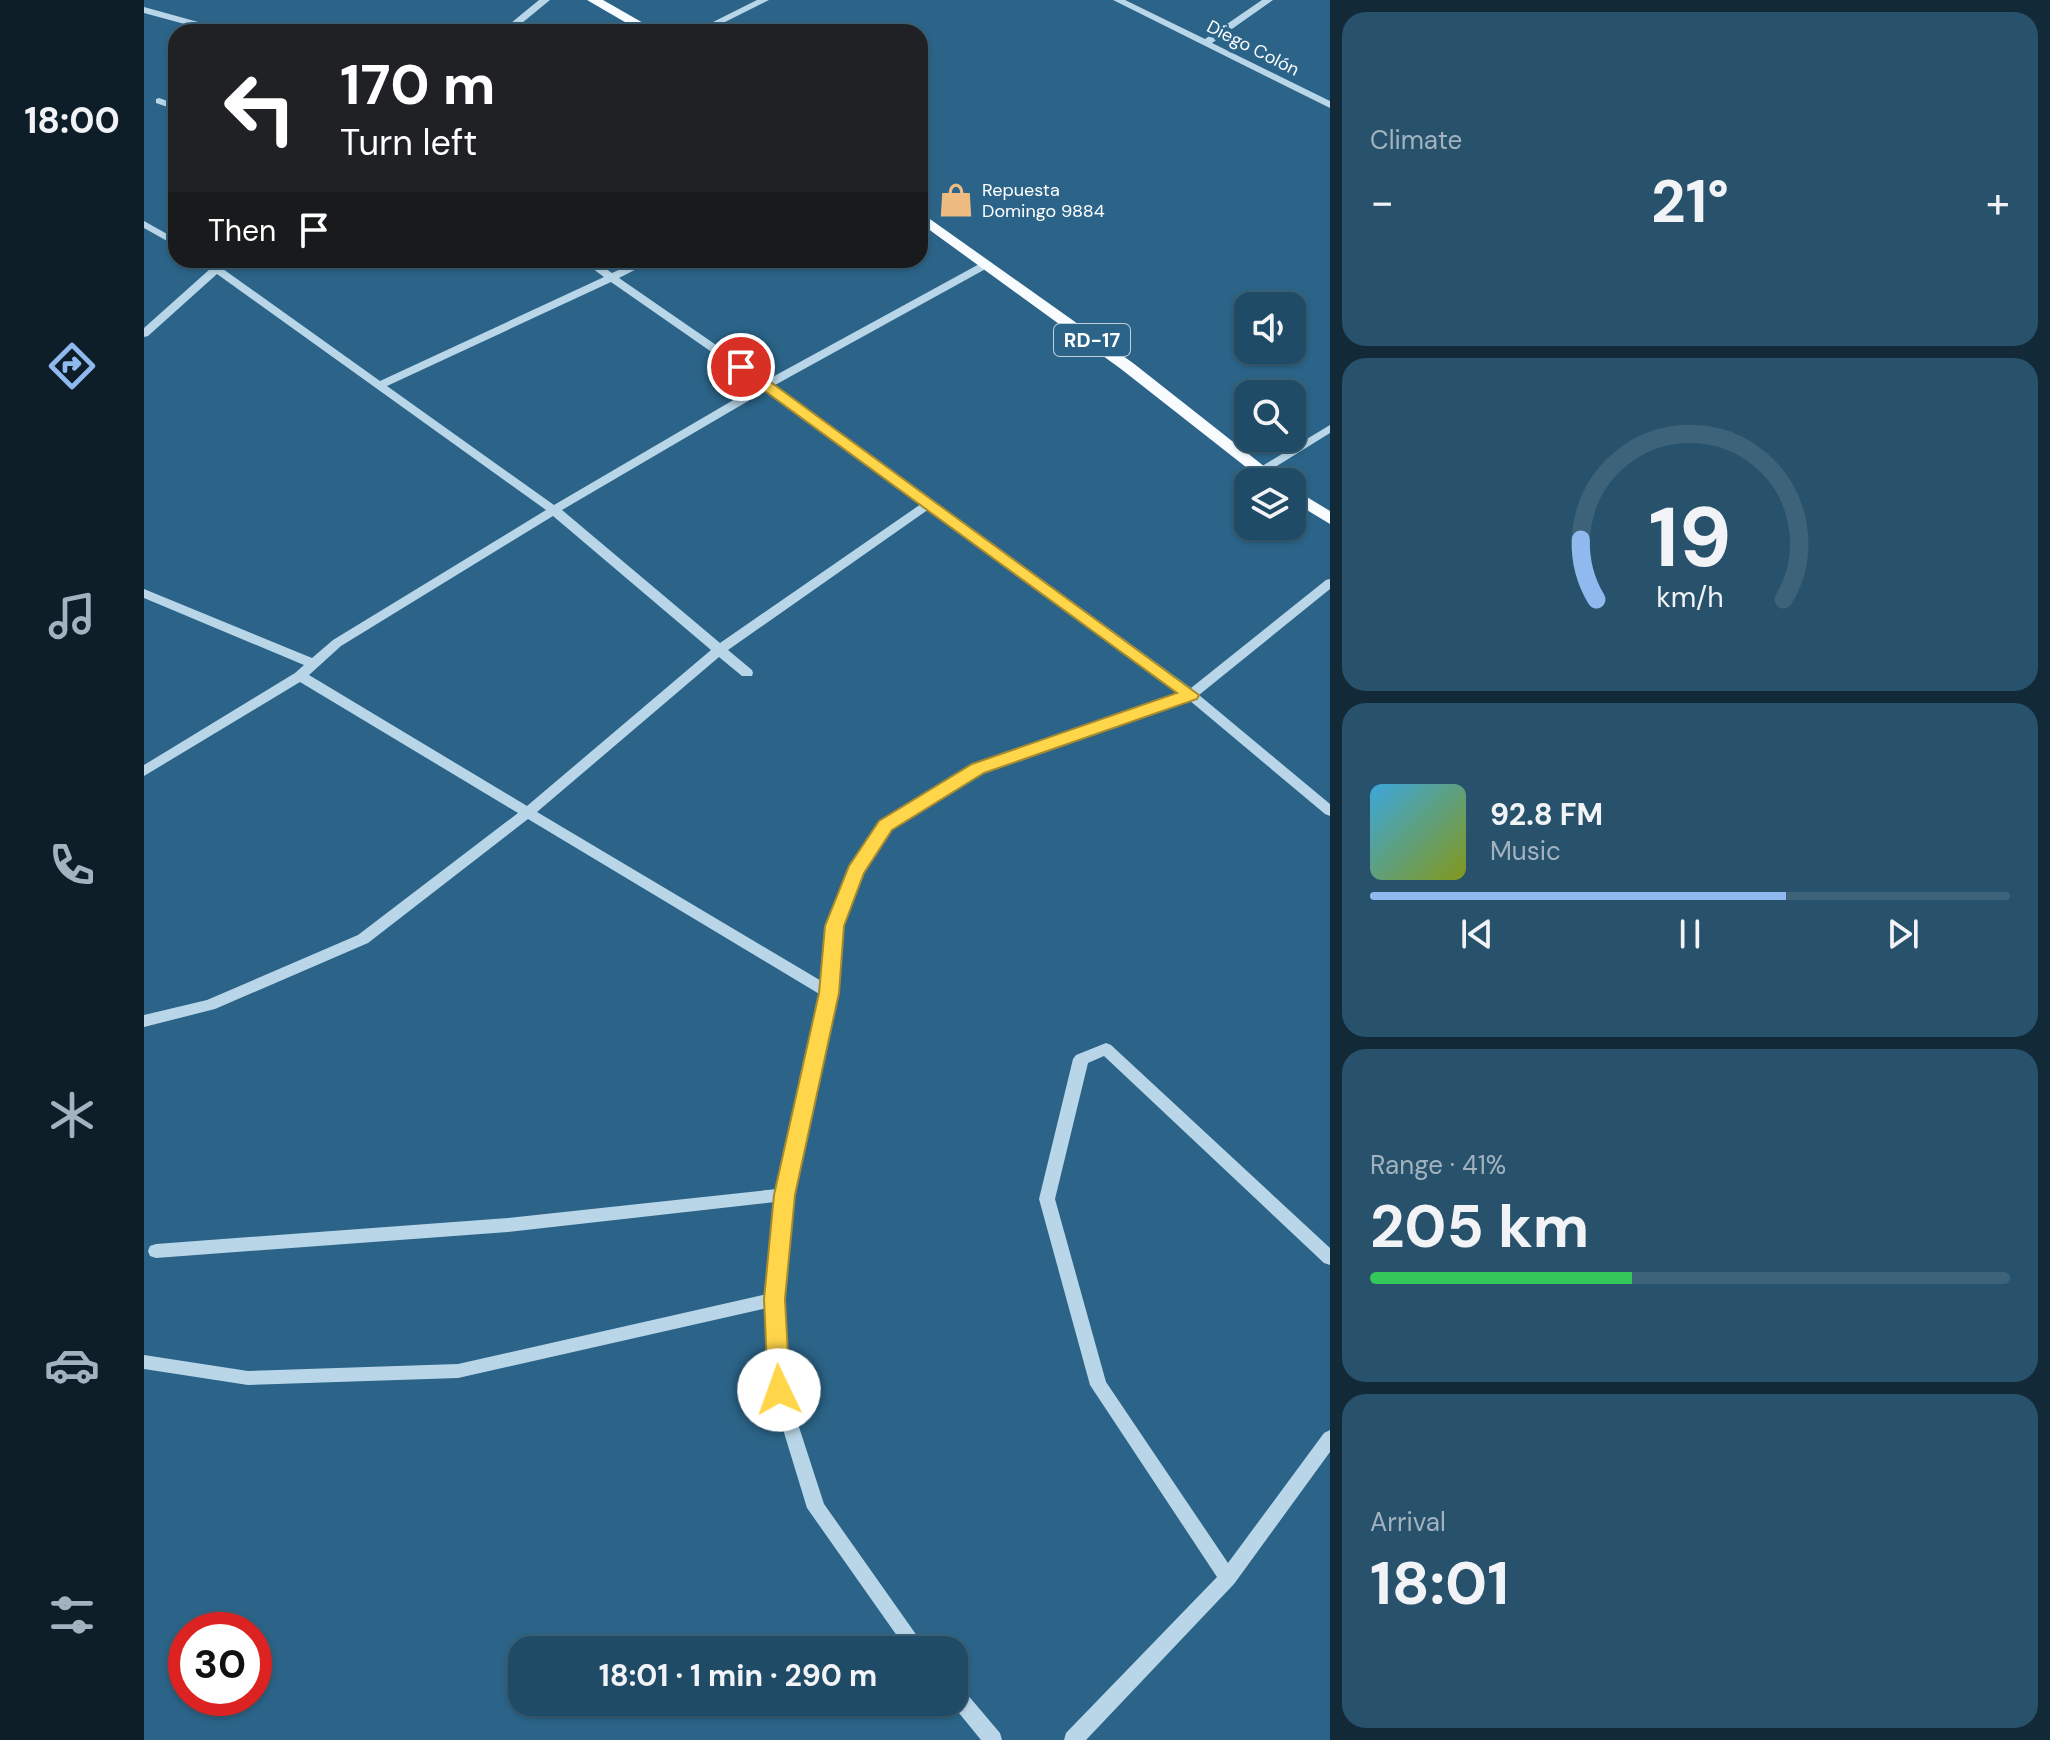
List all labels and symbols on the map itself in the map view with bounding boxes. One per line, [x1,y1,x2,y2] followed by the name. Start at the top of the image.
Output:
[1203,14,1303,82] street label: Diego Colón
[982,178,1105,223] place label: Repuesta Domingo 9884
[937,181,975,219] shop icon: Repuesta Domingo 9884
[1054,324,1130,356] road number: RD-17
[707,333,775,401] pin
[737,1348,821,1432] position arrow
[168,1612,272,1716] speed limit sign: 30

